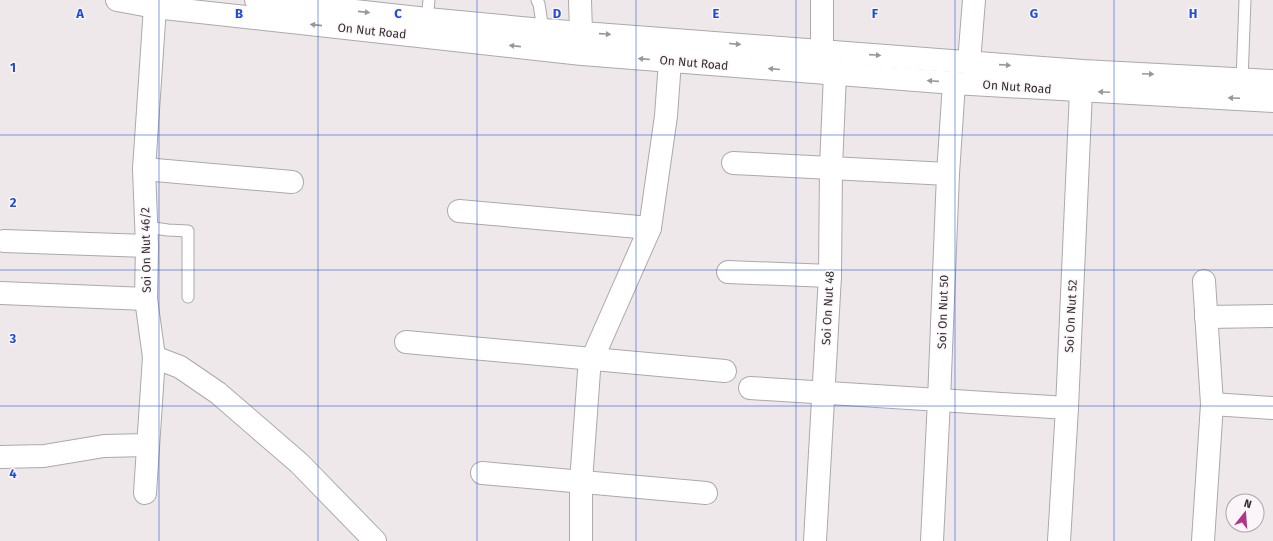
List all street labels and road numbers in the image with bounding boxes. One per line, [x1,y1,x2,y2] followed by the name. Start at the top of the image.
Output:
[337,20,407,42] street label: On Nut Road
[659,53,729,73] street label: On Nut Road
[982,78,1052,96] street label: On Nut Road
[138,207,154,293] street label: Soi On Nut 46/2
[819,270,837,345] street label: Soi On Nut 48
[935,274,951,349] street label: Soi On Nut 50
[1062,279,1080,353] street label: Soi On Nut 52

